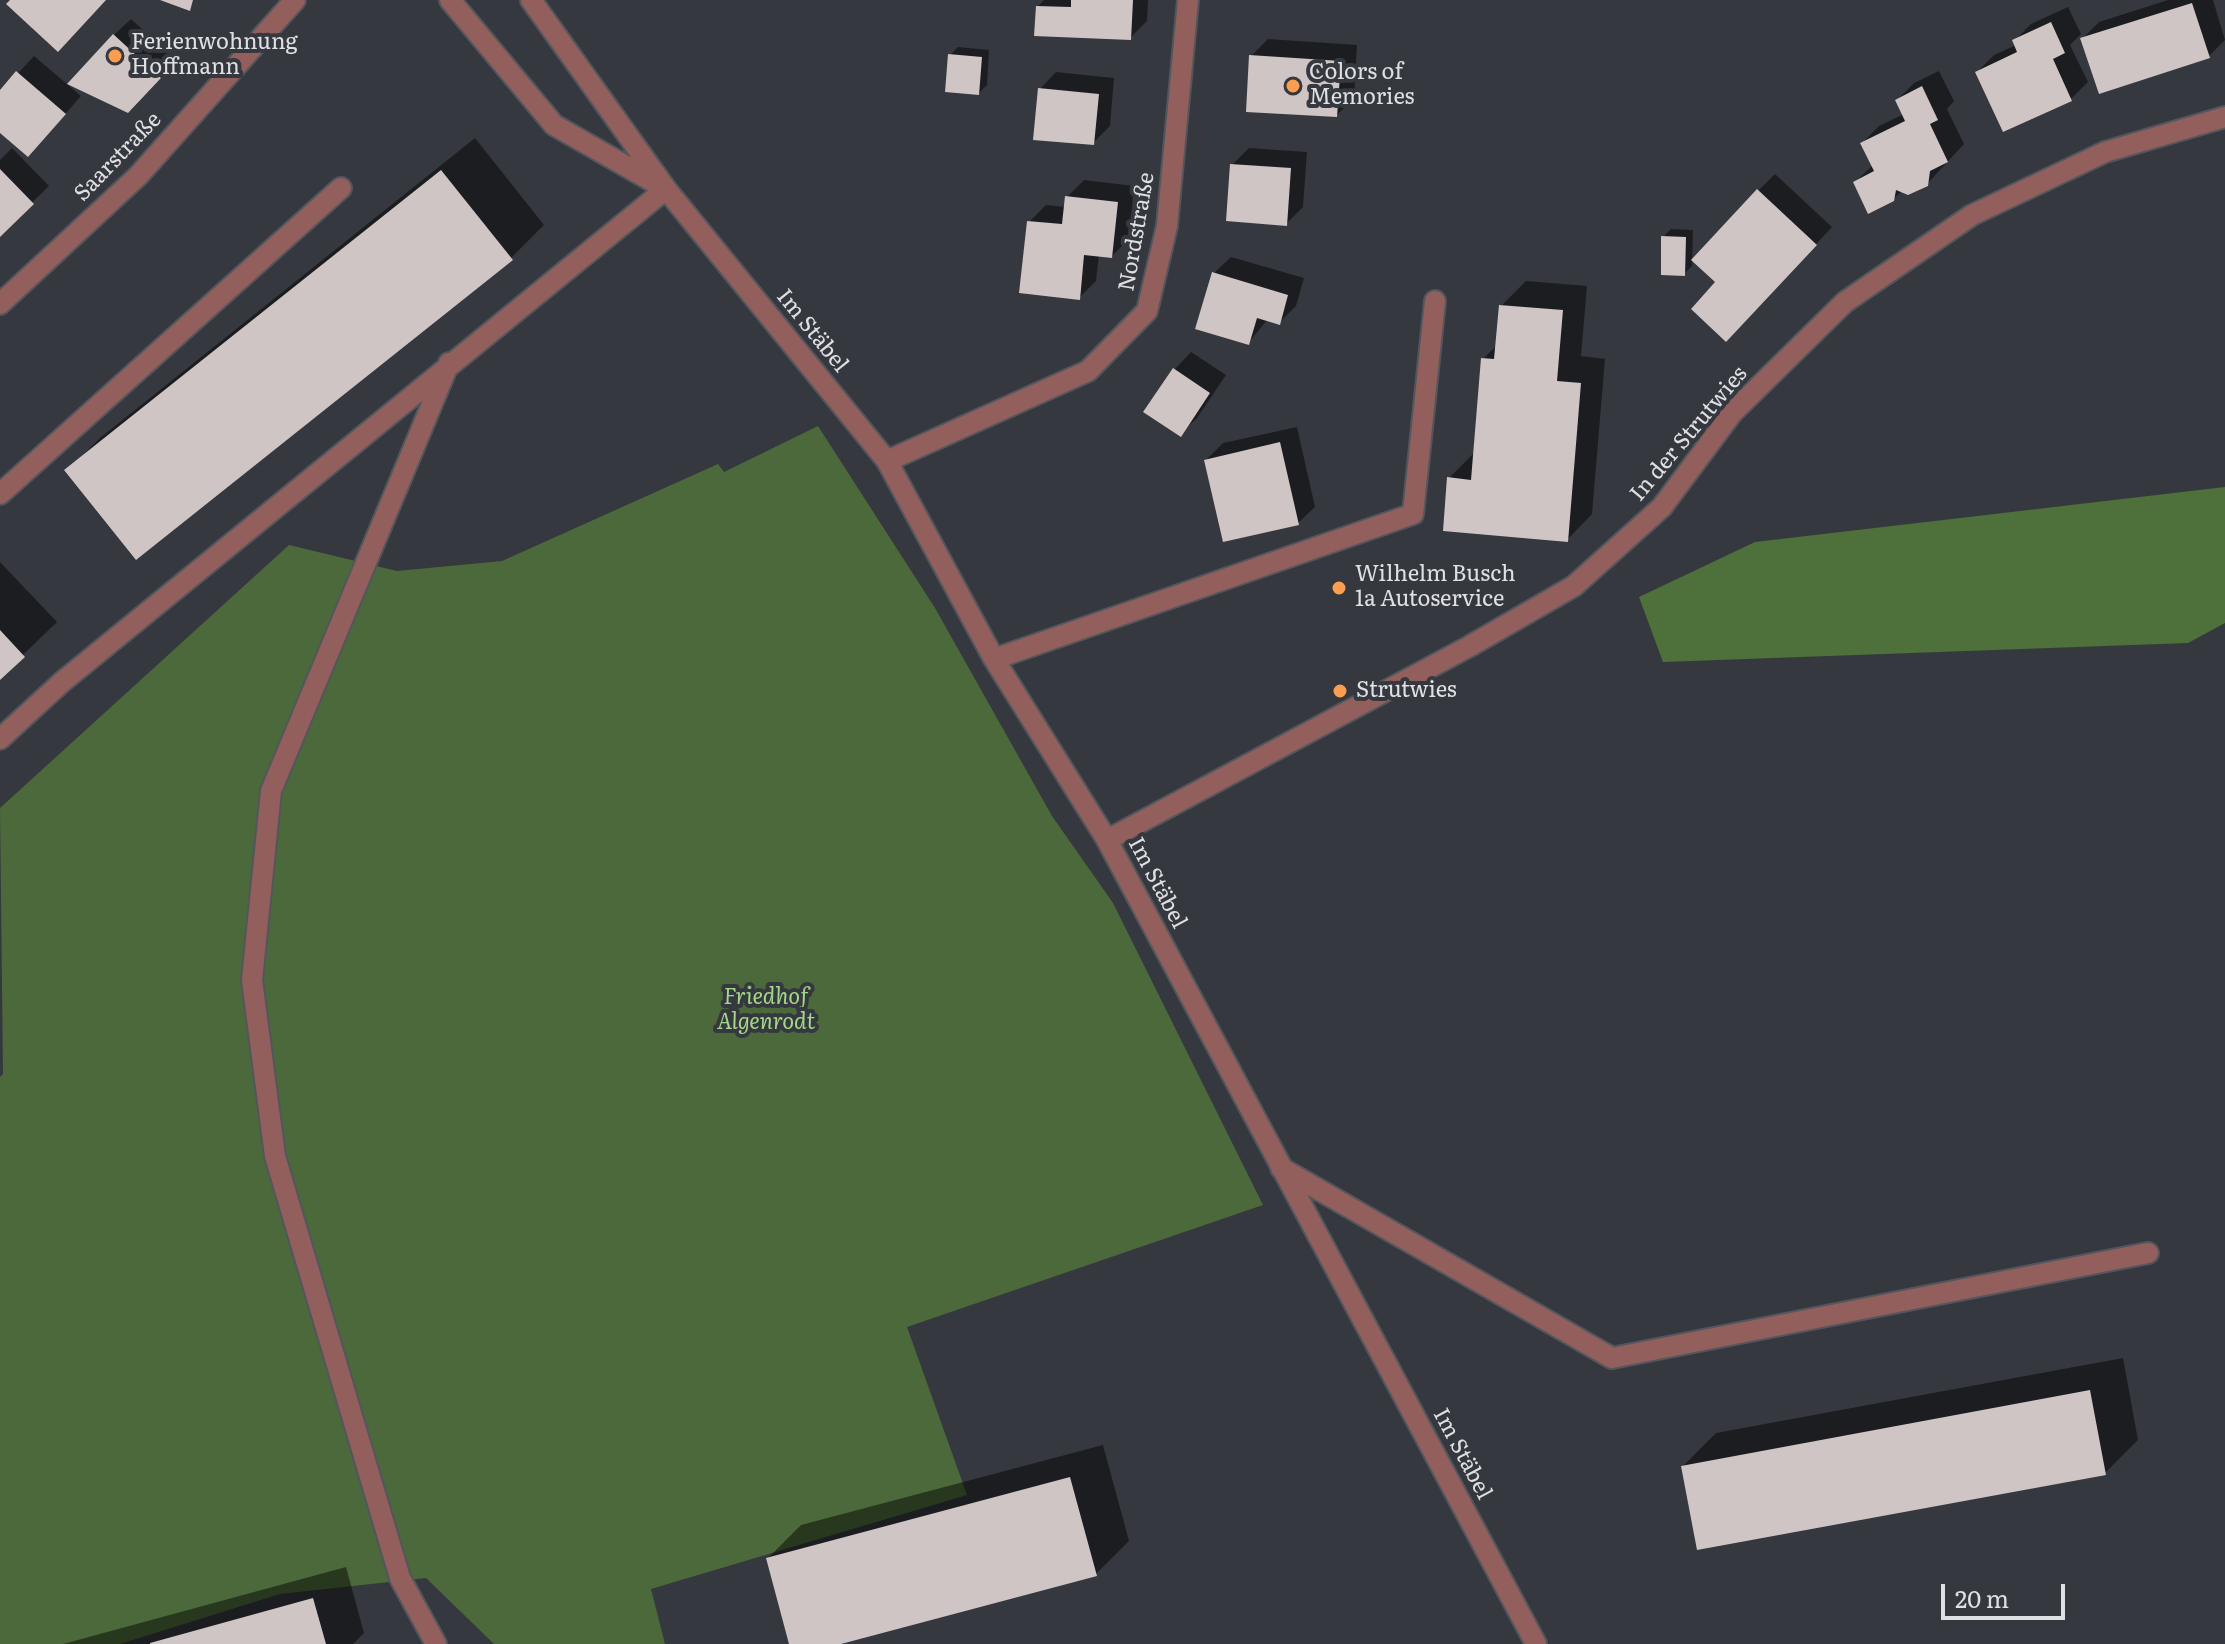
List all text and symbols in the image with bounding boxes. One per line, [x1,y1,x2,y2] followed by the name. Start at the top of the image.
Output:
[131,30,298,82] place label: Ferienwohnung Hoffmann
[106,47,124,65] marker: Ferienwohnung Hoffmann
[1309,60,1414,112] place label: Colors of Memories
[1284,77,1302,95] marker: Colors of Memories
[69,107,167,207] street label: Saarstraße
[1114,170,1160,294] street label: Nordstraße
[770,284,854,378] street label: Im Stäbel
[1625,361,1753,507] street label: In der Strutwies
[1355,562,1516,614] place label: Wilhelm Busch 1a Autoservice
[1330,579,1348,597] marker: Wilhelm Busch 1a Autoservice
[1356,678,1457,704] place label: Strutwies
[1331,682,1349,700] marker: Strutwies
[1122,833,1192,933] street label: Im Stäbel
[717,985,815,1036] park label: Friedhof Algenrodt
[1427,1404,1497,1504] street label: Im Stäbel
[1945,1568,2069,1618] scale bar
[1955,1580,2009,1615] text: 20 m

